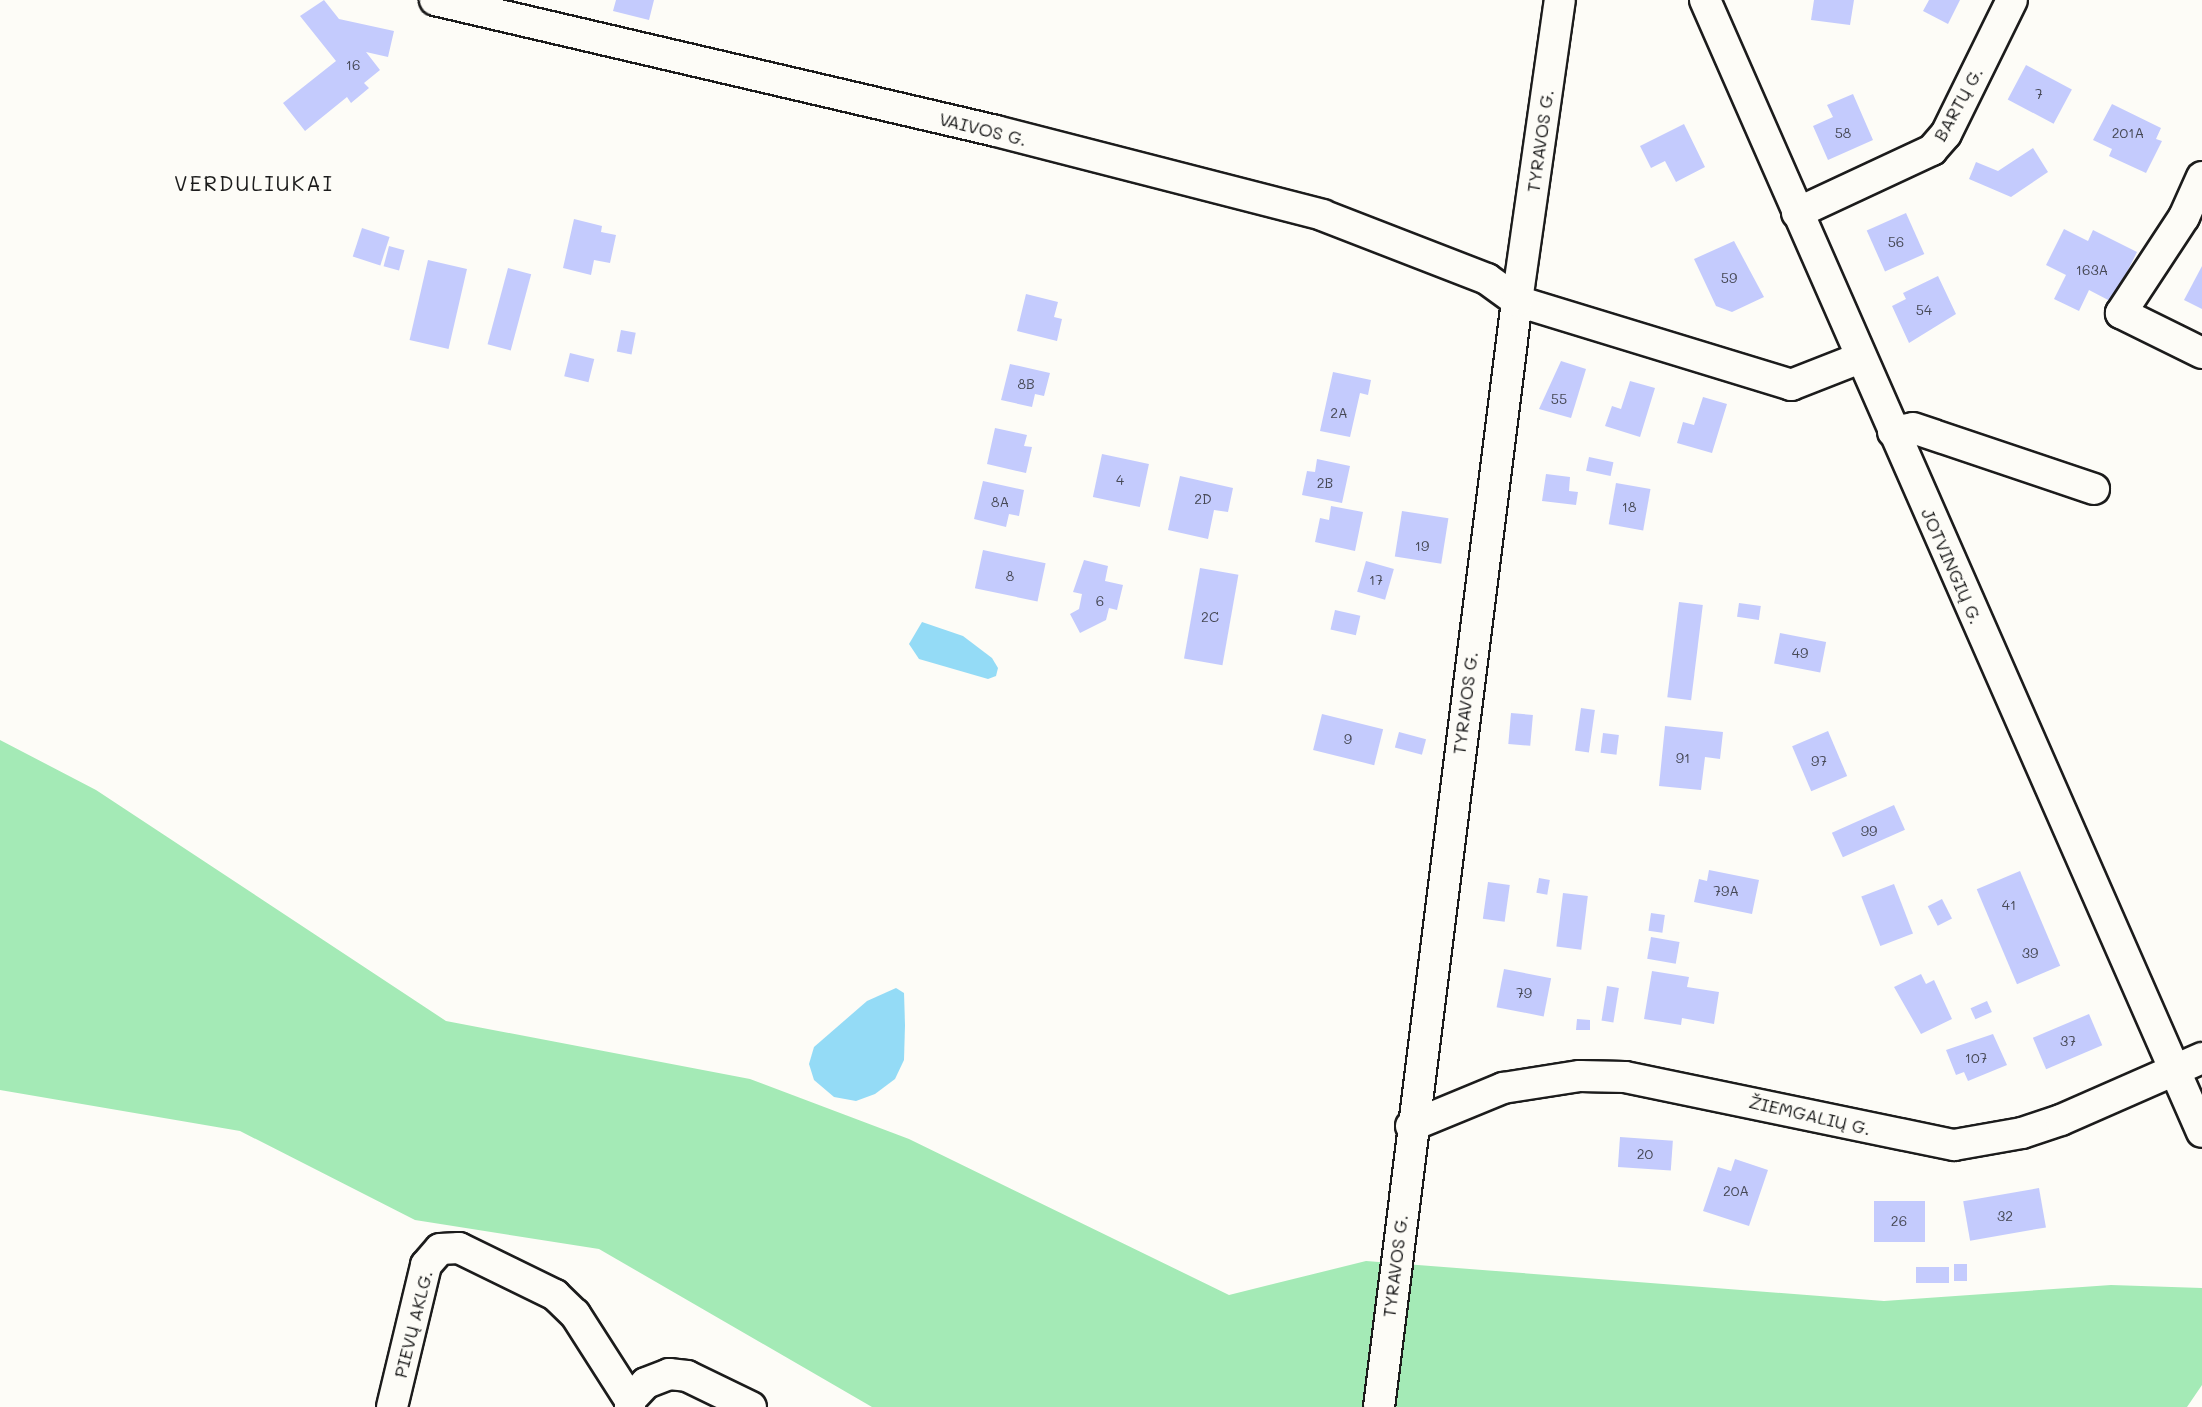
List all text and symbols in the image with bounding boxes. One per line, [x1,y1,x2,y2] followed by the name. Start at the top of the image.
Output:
[346,57,360,73] house number: 16
[1929,63,1987,145] street label: BARTŲ G.
[2035,86,2043,102] house number: 7
[1522,88,1558,194] street label: TYRAVOS G.
[937,108,1029,150] street label: VAIVOS G.
[1835,125,1851,141] house number: 58
[2112,125,2144,141] house number: 201A
[175,170,333,196] district label: VERDULIUKAI
[1888,234,1904,250] house number: 56
[2076,262,2108,278] house number: 163A
[1721,270,1737,286] house number: 59
[1916,302,1932,318] house number: 54
[1017,376,1035,392] house number: 8B
[1551,391,1567,407] house number: 55
[1330,405,1348,421] house number: 2A
[1116,472,1124,488] house number: 4
[1317,475,1333,491] house number: 2B
[1194,491,1212,507] house number: 2D
[991,494,1009,510] house number: 8A
[1622,499,1636,515] house number: 18
[1917,505,1987,627] street label: JOTVINGIŲ G.
[1415,538,1429,554] house number: 19
[1006,568,1014,584] house number: 8
[1369,572,1383,588] house number: 17
[1096,593,1104,609] house number: 6
[1201,609,1219,625] house number: 2C
[1792,645,1808,661] house number: 49
[1448,650,1482,756] street label: TYRAVOS G.
[1344,731,1352,747] house number: 9
[1676,750,1690,766] house number: 91
[1811,753,1827,769] house number: 97
[1861,823,1877,839] house number: 99
[1713,883,1739,899] house number: 79A
[2002,897,2016,913] house number: 41
[2022,945,2038,961] house number: 39
[1516,985,1532,1001] house number: 79
[2060,1033,2076,1049] house number: 37
[1965,1050,1987,1066] house number: 107
[1747,1091,1873,1139] street label: ŽIEMGALIŲ G.
[1637,1146,1653,1162] house number: 20
[1723,1183,1749,1199] house number: 20A
[1997,1208,2013,1224] house number: 32
[1378,1213,1412,1319] street label: TYRAVOS G.
[1891,1213,1907,1229] house number: 26
[389,1268,437,1380] street label: PIEVŲ AKLG.

